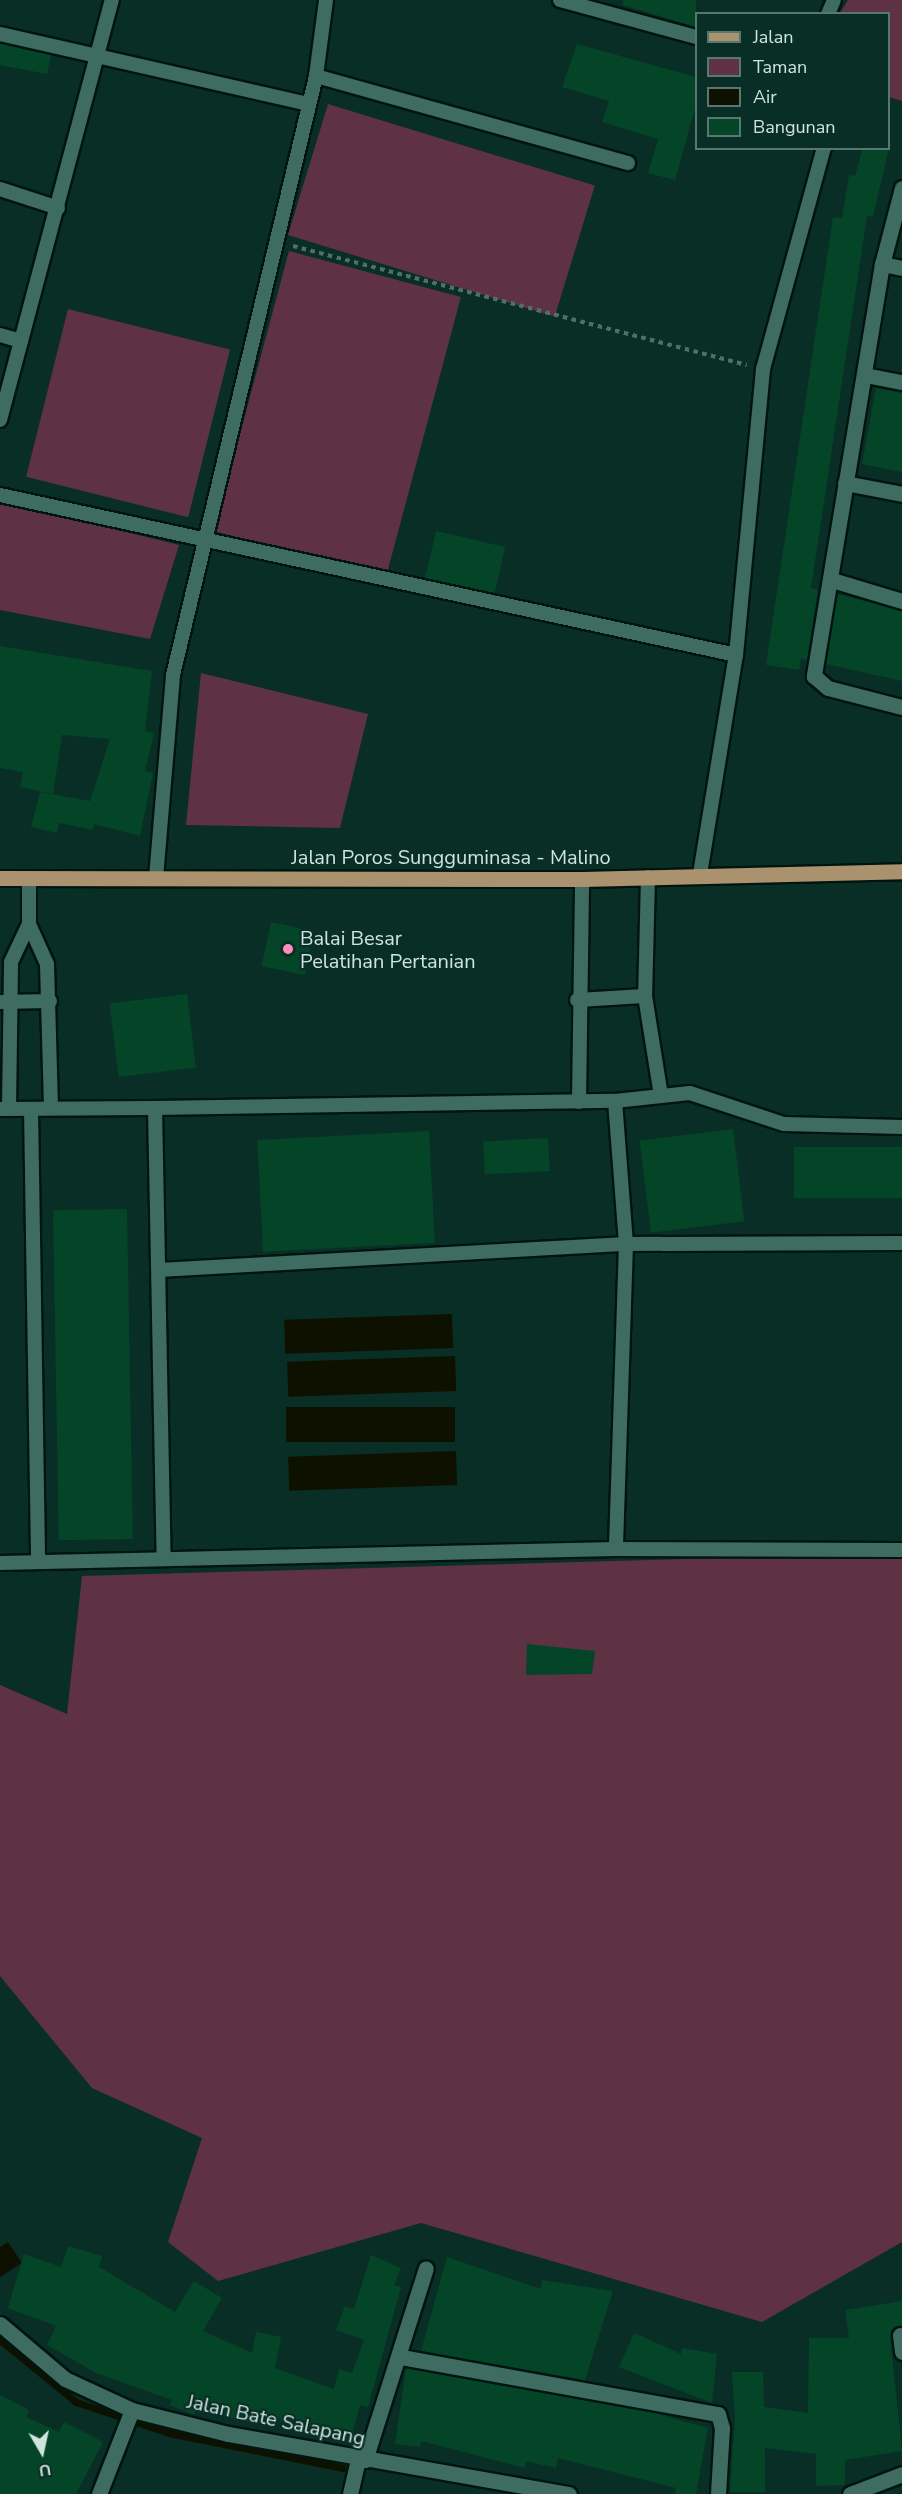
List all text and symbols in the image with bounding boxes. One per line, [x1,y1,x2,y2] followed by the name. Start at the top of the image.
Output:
[695,12,890,150] legend
[753,25,793,49] text: Jalan
[753,55,807,79] text: Taman
[753,85,777,109] text: Air
[753,115,836,139] text: Bangunan
[291,845,611,869] street label: Jalan Poros Sungguminasa - Malino
[300,926,476,973] place label: Balai Besar Pelatihan Pertanian
[281,942,295,956] marker: Balai Besar Pelatihan Pertanian
[185,2389,367,2451] street label: Jalan Bate Salapang
[12,2422,72,2482] north arrow
[37,2458,52,2482] text: U

